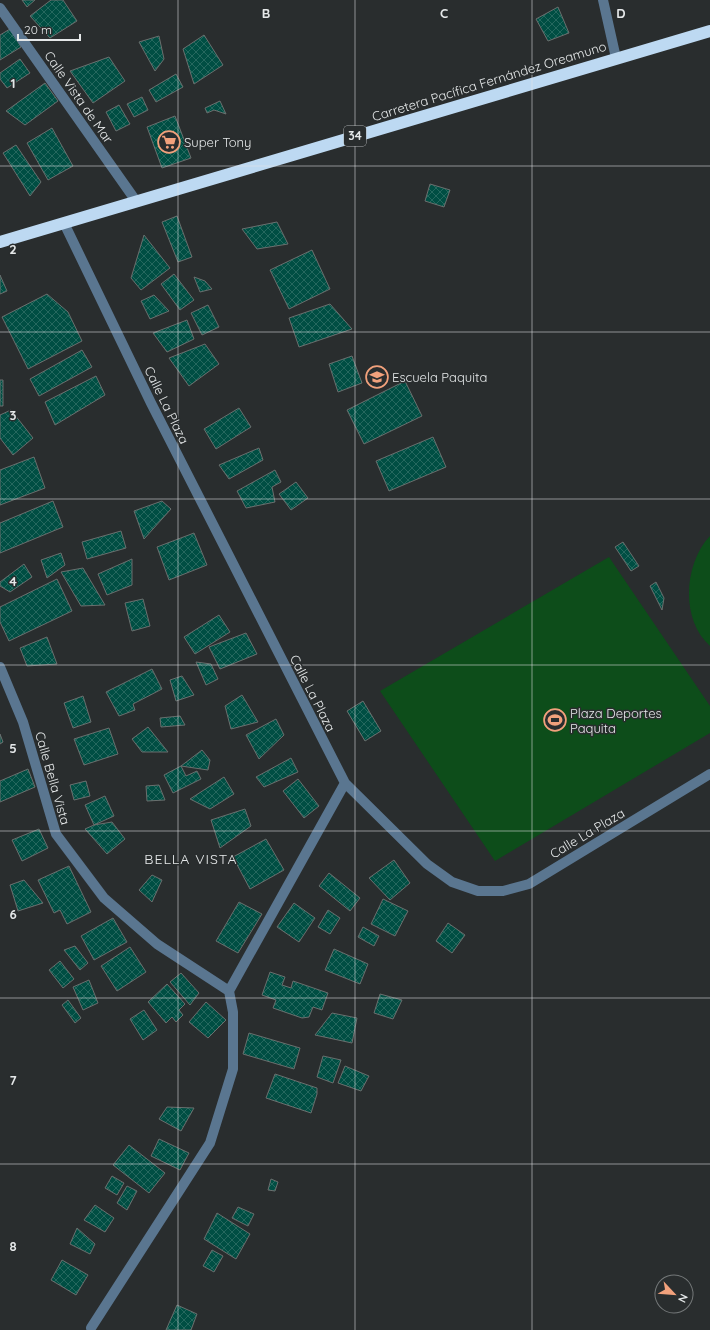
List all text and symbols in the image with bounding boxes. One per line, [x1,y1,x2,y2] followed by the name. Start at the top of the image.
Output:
[262,5,270,21] text: B
[440,5,448,21] text: C
[616,5,626,21] text: D
[18,16,80,42] scale bar
[24,22,52,37] text: 20 m
[370,38,608,124] street label: Carretera Pacífica Fernández Oreamuno
[41,48,117,146] street label: Calle Vista de Mar
[10,75,16,91] text: 1
[344,126,366,146] road number: 34
[156,129,182,155] supermarket icon: Super Tony
[184,134,251,150] place label: Super Tony
[9,241,17,257] text: 2
[141,364,193,446] street label: Calle La Plaza
[364,364,390,390] school or university icon: Escuela Paquita
[392,369,487,385] place label: Escuela Paquita
[10,407,17,423] text: 3
[9,573,17,589] text: 4
[287,652,339,734] street label: Calle La Plaza
[570,705,662,736] place label: Plaza Deportes Paquita
[542,707,568,733] sports icon: Plaza Deportes Paquita
[32,730,74,826] street label: Calle Bella Vista
[9,740,17,756] text: 5
[547,804,627,862] street label: Calle La Plaza
[144,850,238,868] district label: BELLA VISTA
[9,906,17,922] text: 6
[9,1072,17,1088] text: 7
[9,1238,17,1254] text: 8
[654,1274,694,1314] north arrow
[675,1292,691,1305] text: N

